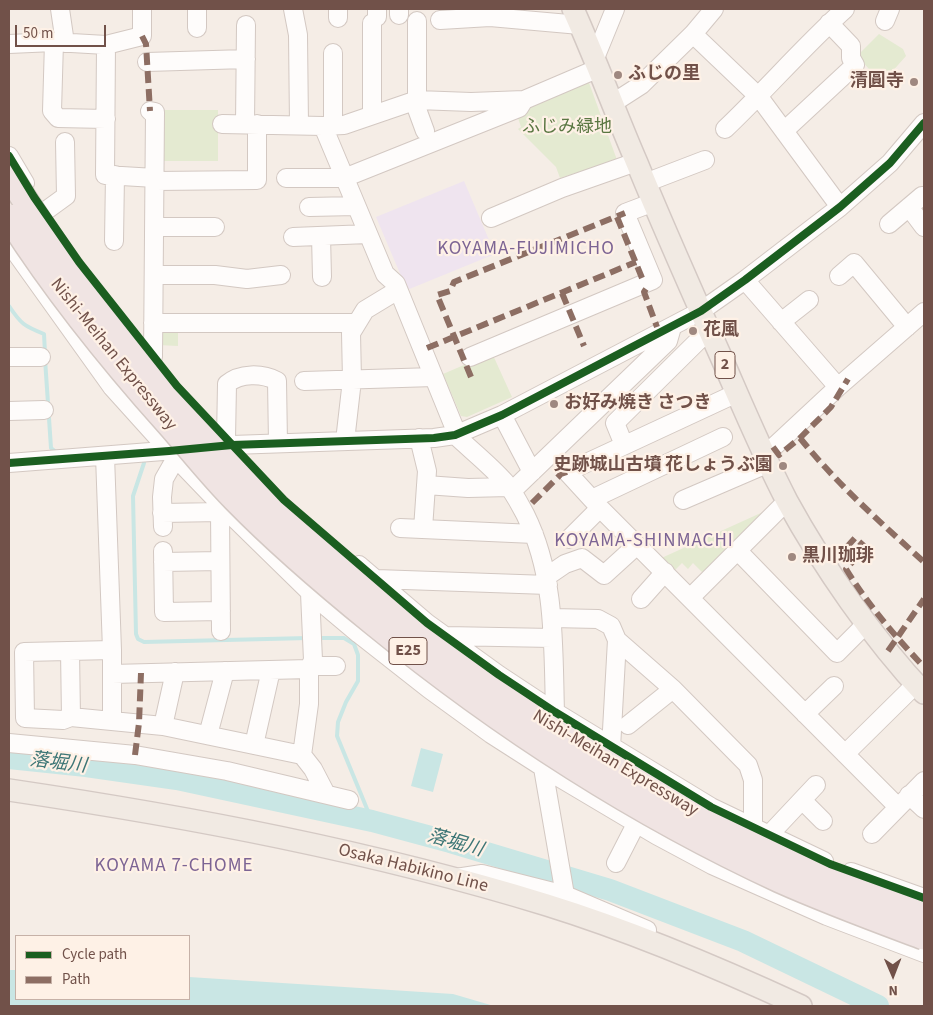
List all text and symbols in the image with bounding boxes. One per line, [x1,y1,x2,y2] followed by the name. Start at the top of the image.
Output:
[18,15,109,47] scale bar
[23,23,53,44] text: 50 m
[628,64,700,86] place label: ふじの里
[612,69,624,81] marker: ふじの里
[850,71,904,93] place label: 清圓寺
[908,76,920,88] marker: 清圓寺
[522,117,612,139] park label: ふじみ緑地
[435,239,617,261] district label: KOYAMA-FUJIMICHO
[45,275,181,435] street label: Nishi-Meihan Expressway
[703,320,739,342] place label: 花風
[687,325,699,337] marker: 花風
[715,352,735,378] road number: 2
[564,393,712,415] place label: お好み焼き さつき
[548,398,560,410] marker: お好み焼き さつき
[553,455,773,477] place label: 史跡城山古墳 花しょうぶ園
[777,460,789,472] marker: 史跡城山古墳 花しょうぶ園
[552,531,736,553] district label: KOYAMA-SHINMACHI
[802,546,874,568] place label: 黒川珈琲
[786,551,798,563] marker: 黒川珈琲
[389,637,427,664] road number: E25
[528,706,702,822] street label: Nishi-Meihan Expressway
[28,749,88,779] water label: 落堀川
[424,825,486,863] water label: 落堀川
[336,840,490,898] street label: Osaka Habikino Line
[93,856,255,878] district label: KOYAMA 7-CHOME
[15,935,190,1000] legend
[62,944,127,965] text: Cycle path
[868,950,918,1000] north arrow
[62,969,90,990] text: Path
[888,980,898,1000] text: N

